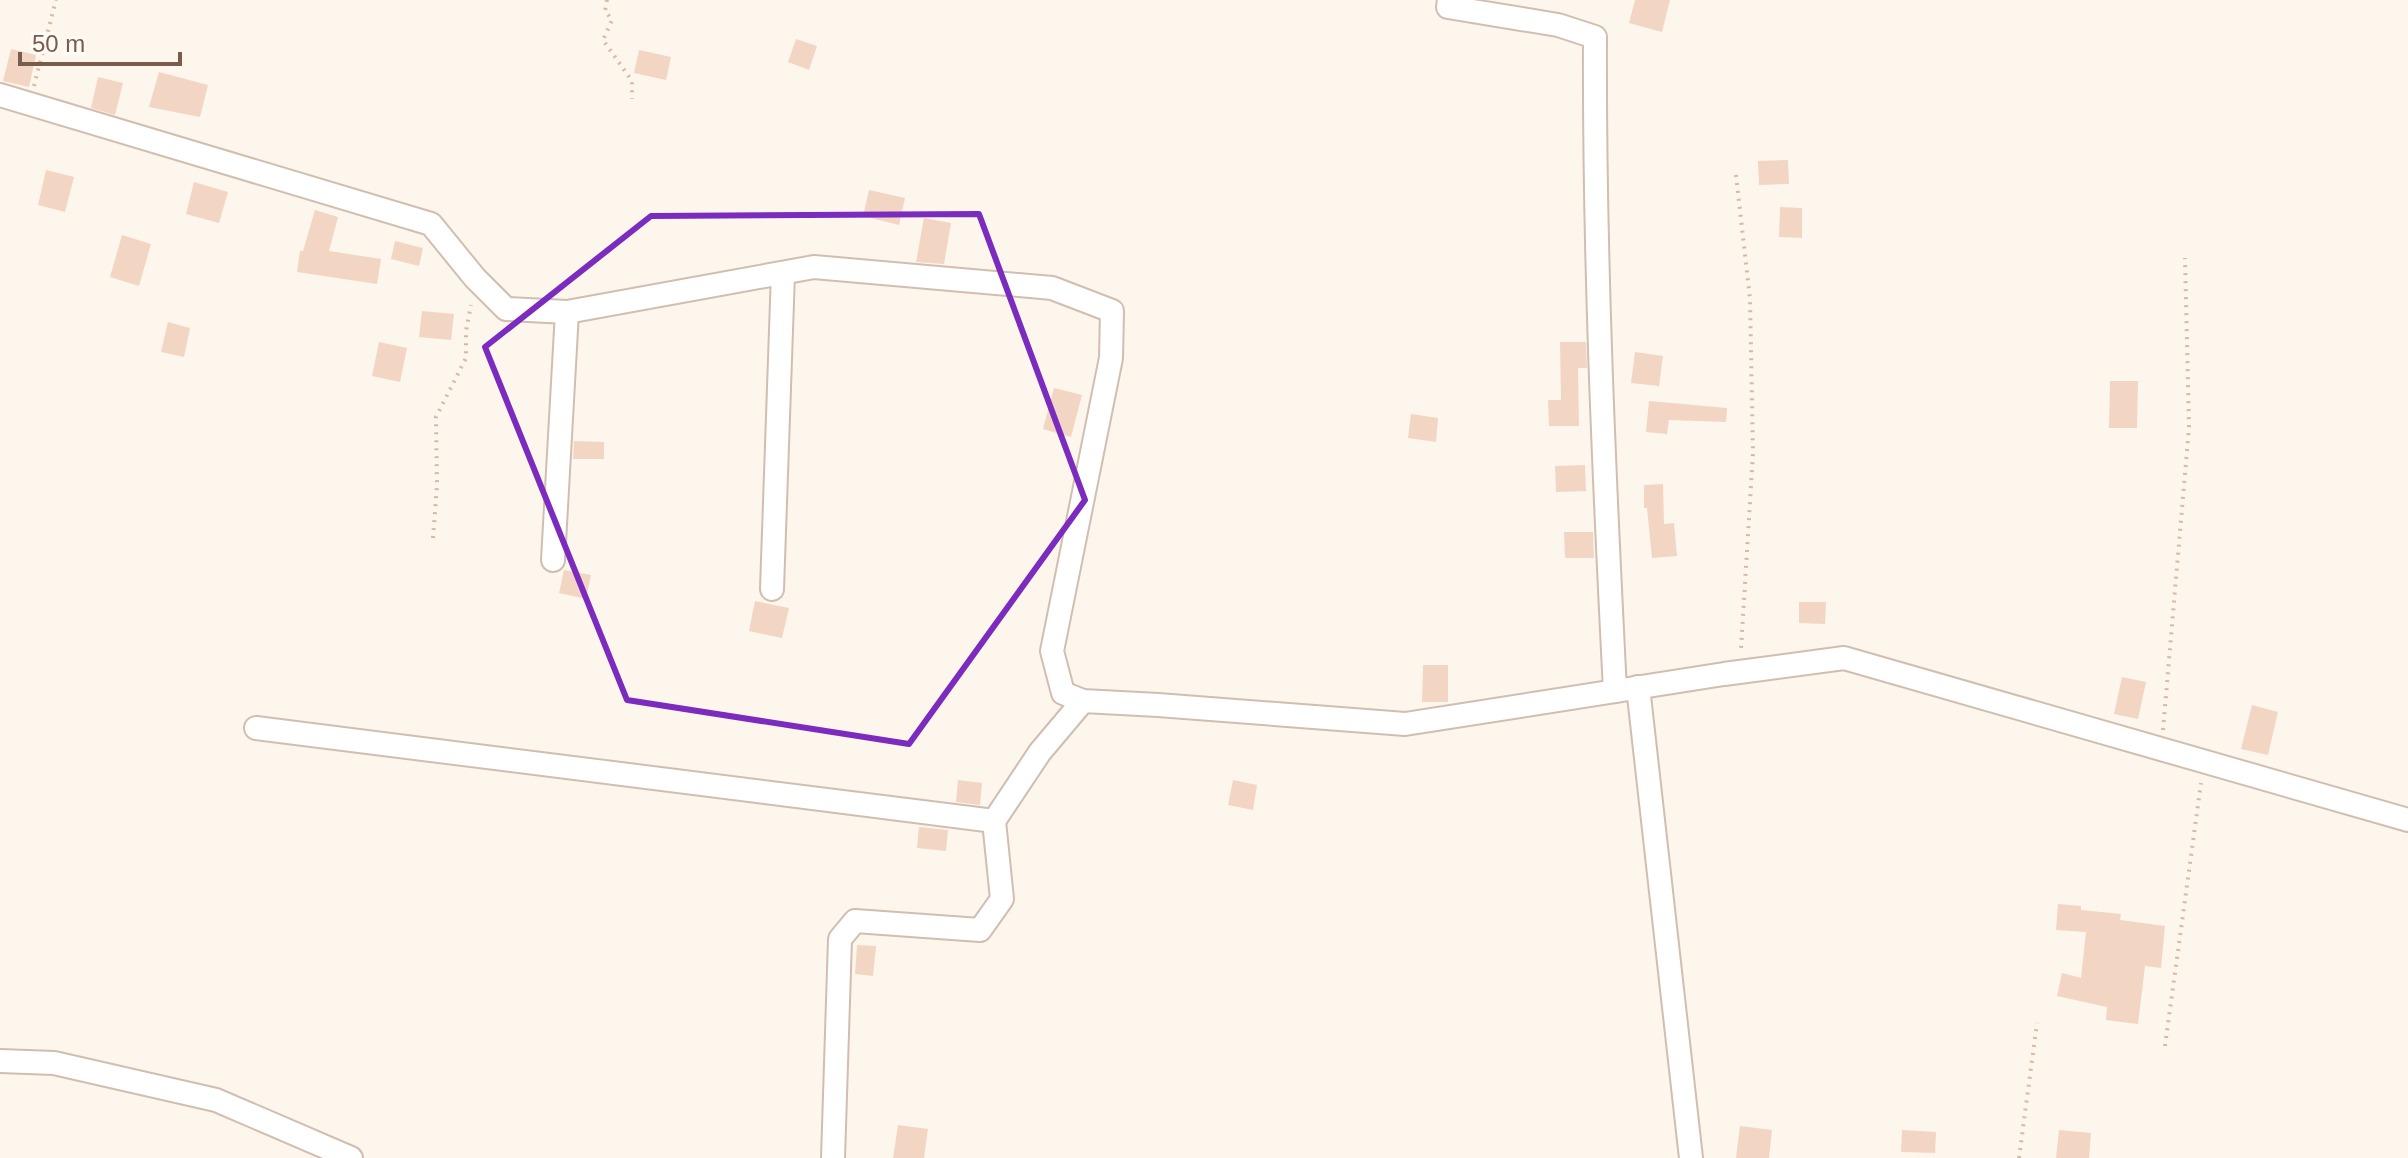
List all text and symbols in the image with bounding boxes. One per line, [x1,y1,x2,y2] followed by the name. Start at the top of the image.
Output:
[20,16,180,66] scale bar
[32,30,85,57] text: 50 m

